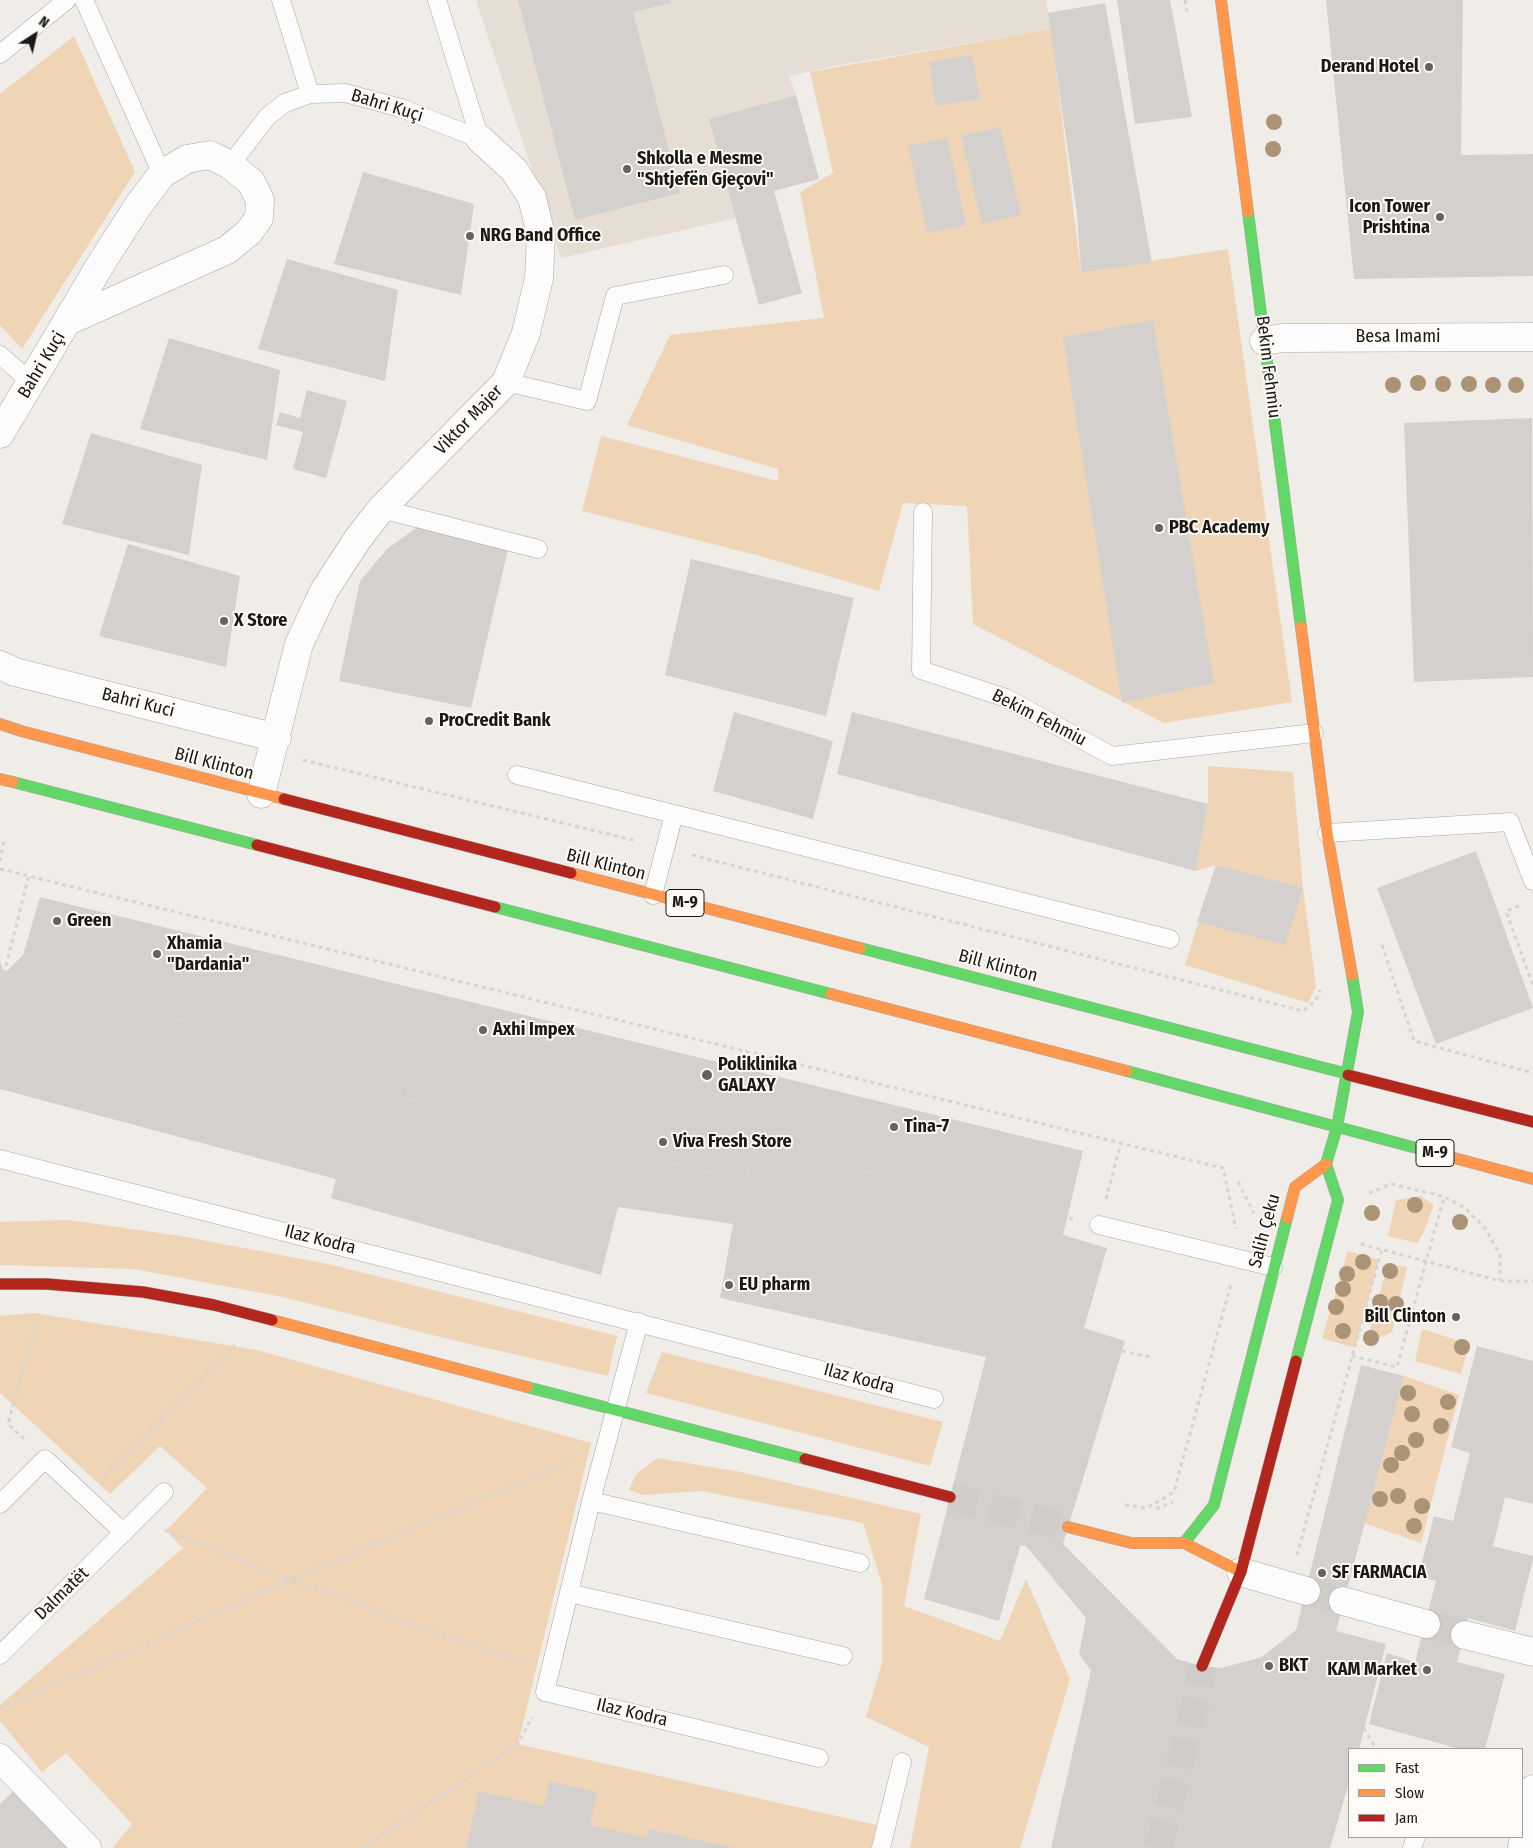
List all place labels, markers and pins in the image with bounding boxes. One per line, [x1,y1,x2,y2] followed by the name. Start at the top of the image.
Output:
[1321,56,1419,78] place label: Derand Hotel
[1423,61,1435,73] marker: Derand Hotel
[637,148,774,190] place label: Shkolla e Mesme "Shtjefën Gjeçovi"
[621,163,633,175] marker: Shkolla e Mesme "Shtjefën Gjeçovi"
[1349,196,1430,238] place label: Icon Tower Prishtina
[1434,211,1446,223] marker: Icon Tower Prishtina
[480,225,601,247] place label: NRG Band Office
[464,230,476,242] marker: NRG Band Office
[1169,517,1270,539] place label: PBC Academy
[1153,522,1165,534] marker: PBC Academy
[234,610,287,632] place label: X Store
[218,615,230,627] marker: X Store
[439,710,551,732] place label: ProCredit Bank
[423,715,435,727] marker: ProCredit Bank
[67,910,111,932] place label: Green
[51,915,63,927] marker: Green
[167,933,249,976] place label: Xhamia "Dardania"
[151,948,163,960] marker: Xhamia "Dardania"
[493,1019,575,1041] place label: Axhi Impex
[477,1024,489,1036] marker: Axhi Impex
[718,1054,797,1096] place label: Poliklinika GALAXY
[700,1068,714,1082] marker: Poliklinika GALAXY
[904,1116,949,1138] place label: Tina-7
[888,1121,900,1133] marker: Tina-7
[673,1131,792,1153] place label: Viva Fresh Store
[657,1136,669,1148] marker: Viva Fresh Store
[739,1274,810,1296] place label: EU pharm
[723,1279,735,1291] marker: EU pharm
[1364,1306,1446,1328] place label: Bill Clinton
[1450,1311,1462,1323] marker: Bill Clinton
[1332,1562,1427,1584] place label: SF FARMACIA
[1316,1567,1328,1579] marker: SF FARMACIA
[1279,1655,1308,1677] place label: BKT
[1327,1659,1417,1681] place label: KAM Market
[1263,1660,1275,1672] marker: BKT
[1421,1664,1433,1676] marker: KAM Market

